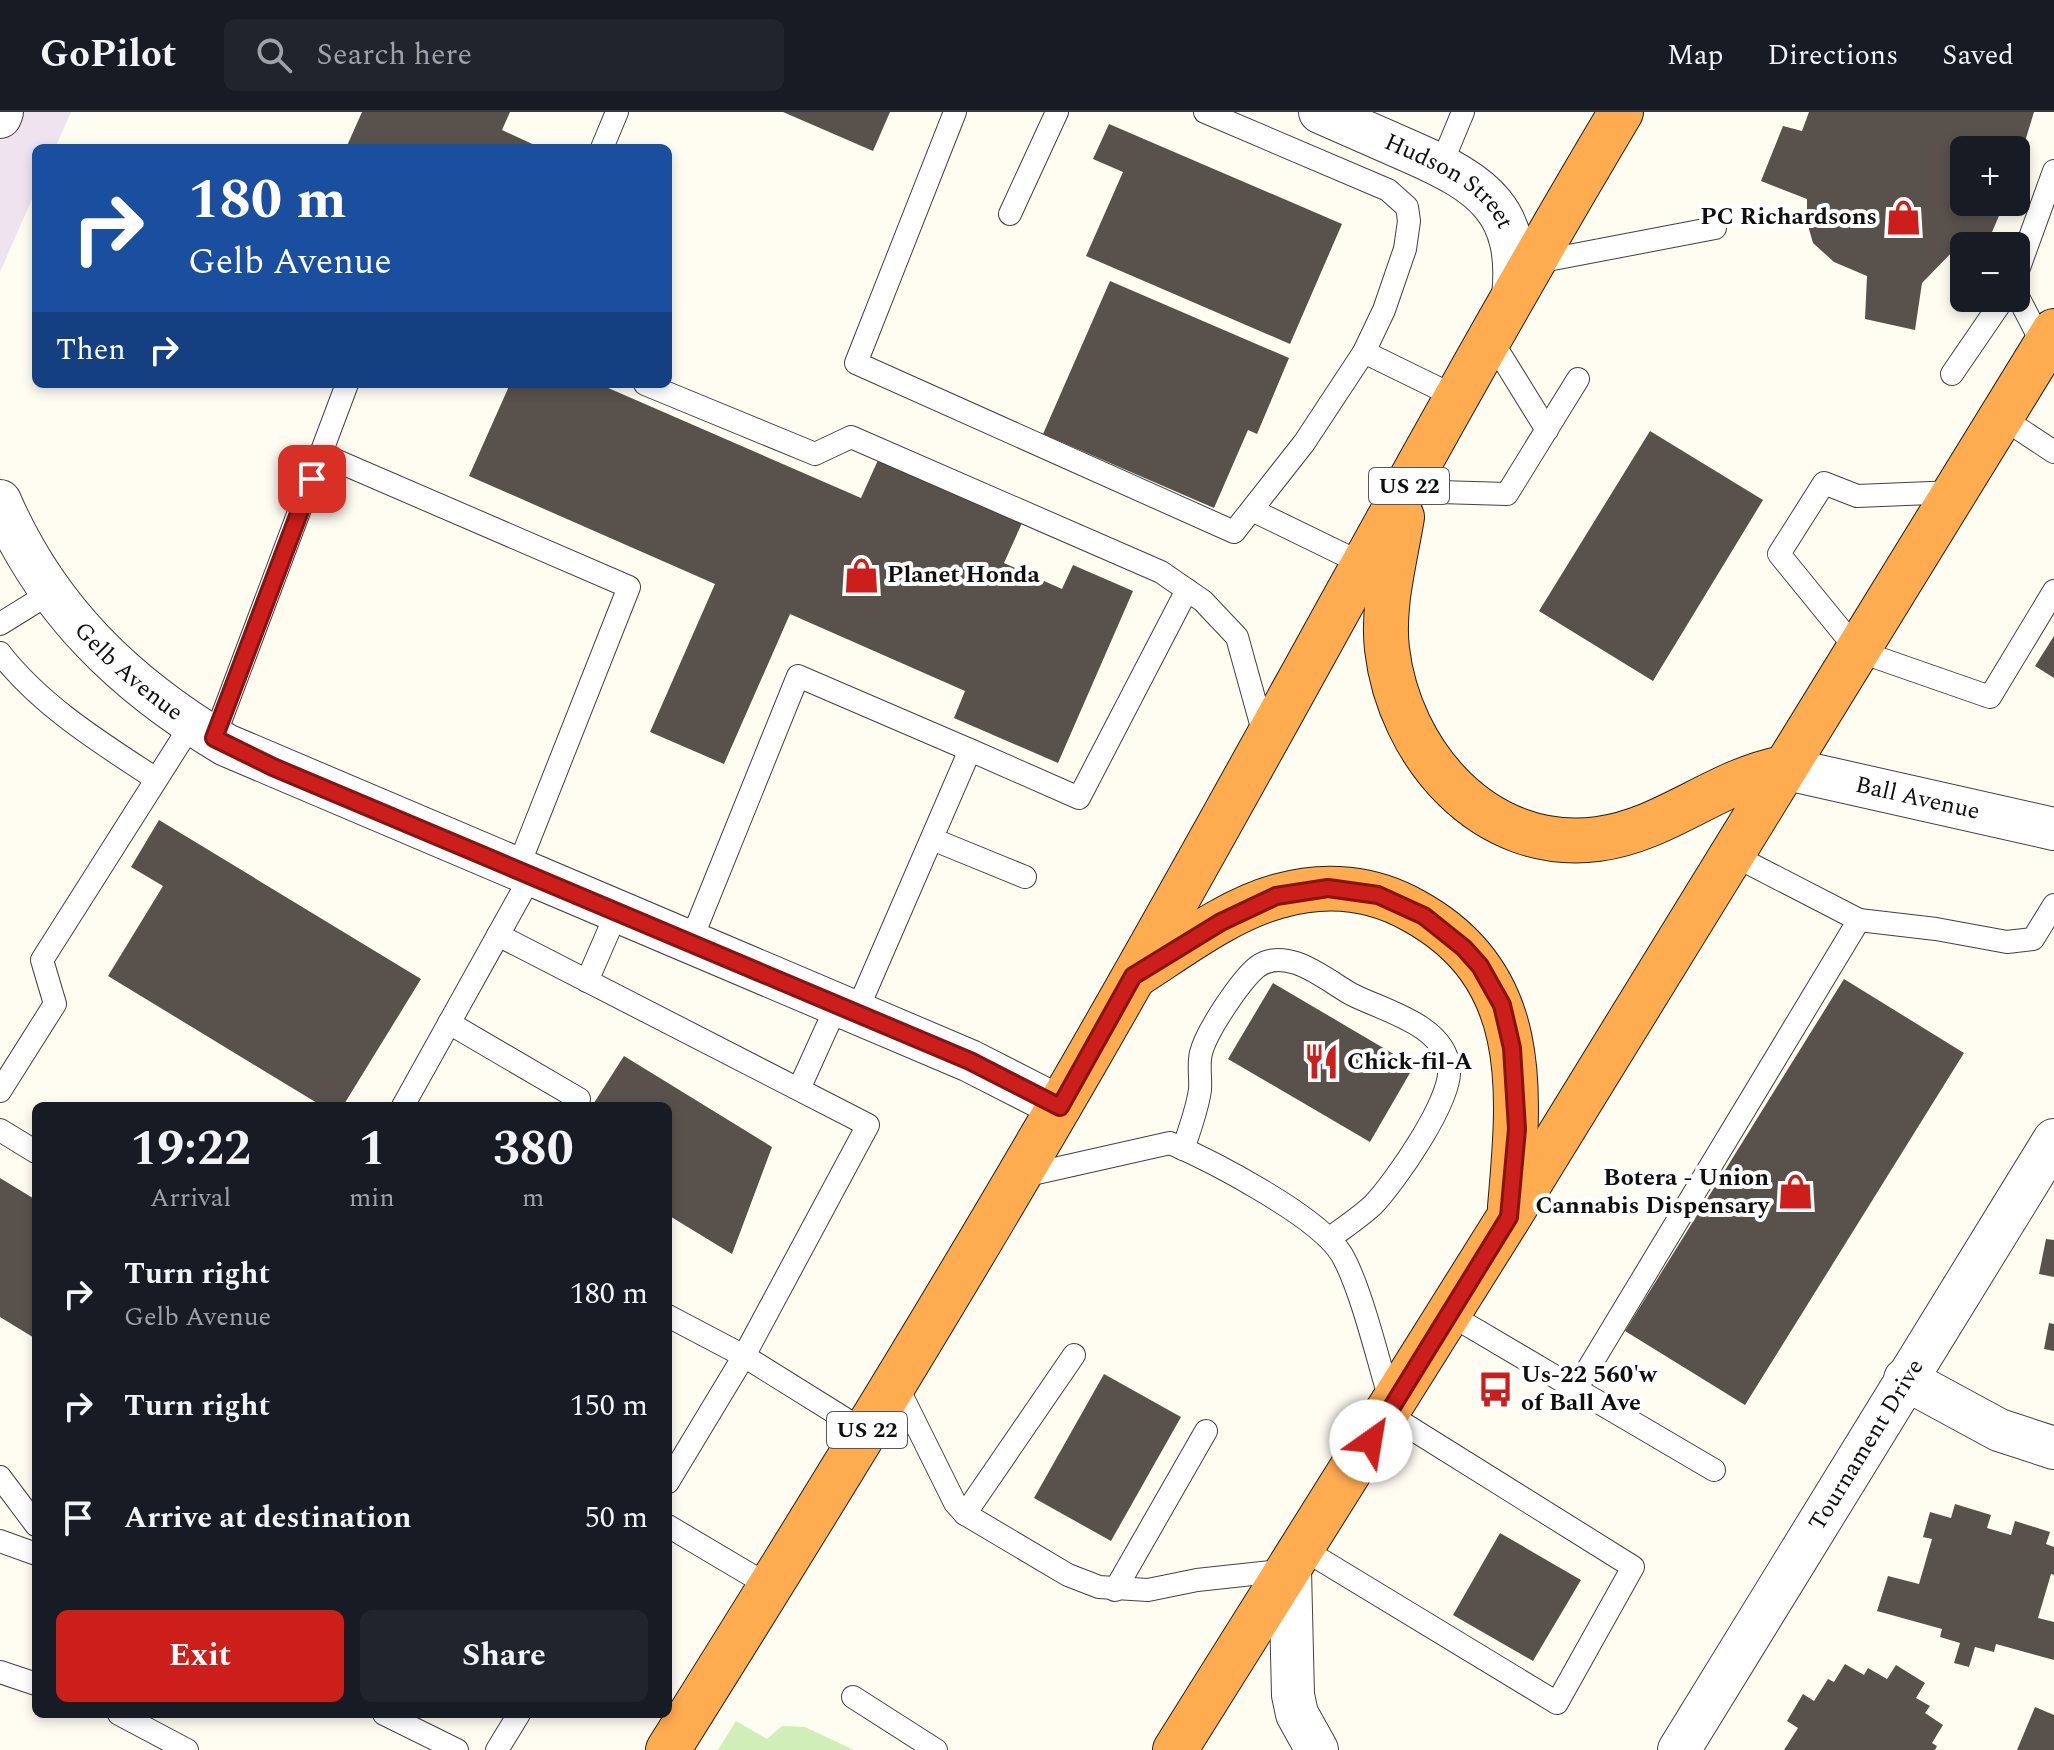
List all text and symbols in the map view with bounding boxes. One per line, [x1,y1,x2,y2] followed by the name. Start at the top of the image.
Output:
[224,19,784,91] search box
[40,26,176,84] text: GoPilot
[316,32,472,78] text: Search here
[252,33,296,77] icon: search
[1667,34,1724,77] text: Map
[1768,34,1898,77] text: Directions
[1942,34,2014,77] text: Saved
[1378,124,1523,235] street label: Hudson Street
[1950,136,2030,312] map controls
[1950,136,2030,216] button: +
[188,158,347,243] text: 180 m
[56,176,160,280] icon: right
[1884,198,1922,236] shop icon: PC Richardsons
[1700,199,1877,235] place label: PC Richardsons
[1950,232,2030,312] button: −
[188,235,392,290] text: Gelb Avenue
[56,327,126,373] text: Then
[142,328,186,372] icon: right
[278,445,346,513] pin
[290,457,334,501] icon: arrive
[1369,468,1449,504] road number: US 22
[842,556,880,594] shop icon: Planet Honda
[887,557,1041,593] place label: Planet Honda
[65,614,190,730] street label: Gelb Avenue
[1852,767,1983,830] street label: Ball Avenue
[1302,1043,1340,1081] restaurant icon: Chick-fil-A
[1347,1044,1473,1080] place label: Chick-fil-A
[130,1113,251,1186] text: 19:22
[358,1113,385,1186] text: 1
[493,1113,574,1186] text: 380
[1536,1160,1771,1224] place label: Botera - Union Cannabis Dispensary
[1776,1173,1814,1211] shop icon: Botera - Union Cannabis Dispensary
[150,1178,231,1218] text: Arrival
[349,1178,395,1218] text: min
[522,1178,544,1218] text: m
[124,1251,270,1297] text: Turn right
[570,1271,648,1317] text: 180 m
[56,1272,100,1316] icon: right
[124,1297,271,1337] text: Gelb Avenue
[1800,1352,1933,1538] street label: Tournament Drive
[1521,1357,1658,1421] place label: Us-22 560'w of Ball Ave
[1476,1370,1514,1408] bus stop icon: Us-22 560'w of Ball Ave
[124,1383,270,1429] text: Turn right
[570,1383,648,1429] text: 150 m
[56,1384,100,1428] icon: right
[1329,1399,1413,1483] position arrow
[827,1412,907,1448] road number: US 22
[124,1495,411,1541] text: Arrive at destination
[585,1495,648,1541] text: 50 m
[56,1496,100,1540] icon: arrive
[56,1610,344,1702] button: Exit
[360,1610,648,1702] button: Share

